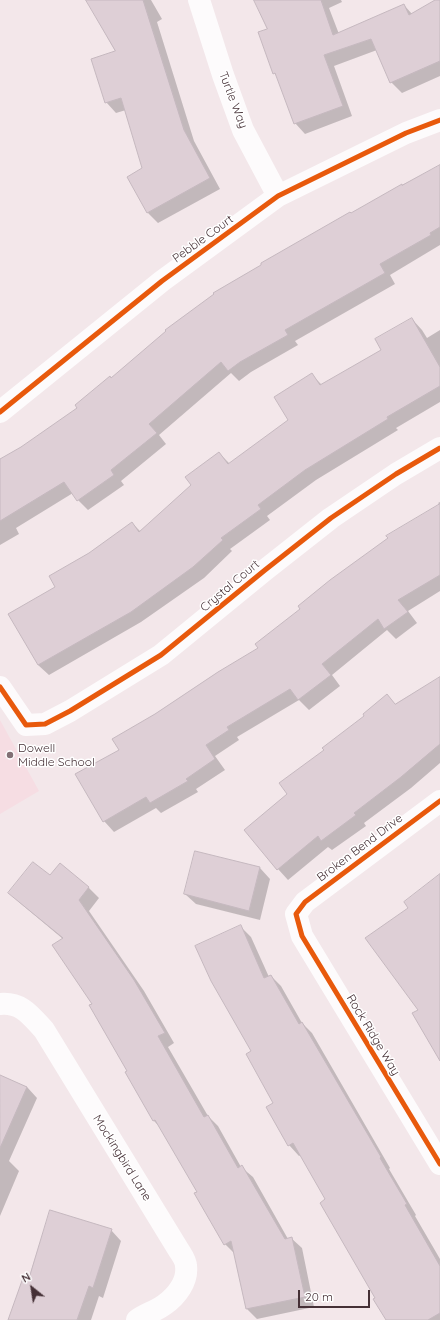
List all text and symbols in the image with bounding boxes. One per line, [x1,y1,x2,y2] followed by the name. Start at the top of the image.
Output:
[216,70,250,130] street label: Turtle Way
[170,212,236,266] street label: Pebble Court
[198,557,262,615] street label: Crystal Court
[18,741,95,769] place label: Dowell Middle School
[5,750,15,760] marker: Dowell Middle School
[314,811,406,885] street label: Broken Bend Drive
[343,992,403,1078] street label: Rock Ridge Way
[90,1112,154,1204] street label: Mockingbird Lane
[12,1268,52,1308] north arrow
[19,1270,33,1286] text: N
[300,1282,372,1308] scale bar
[305,1289,333,1304] text: 20 m

